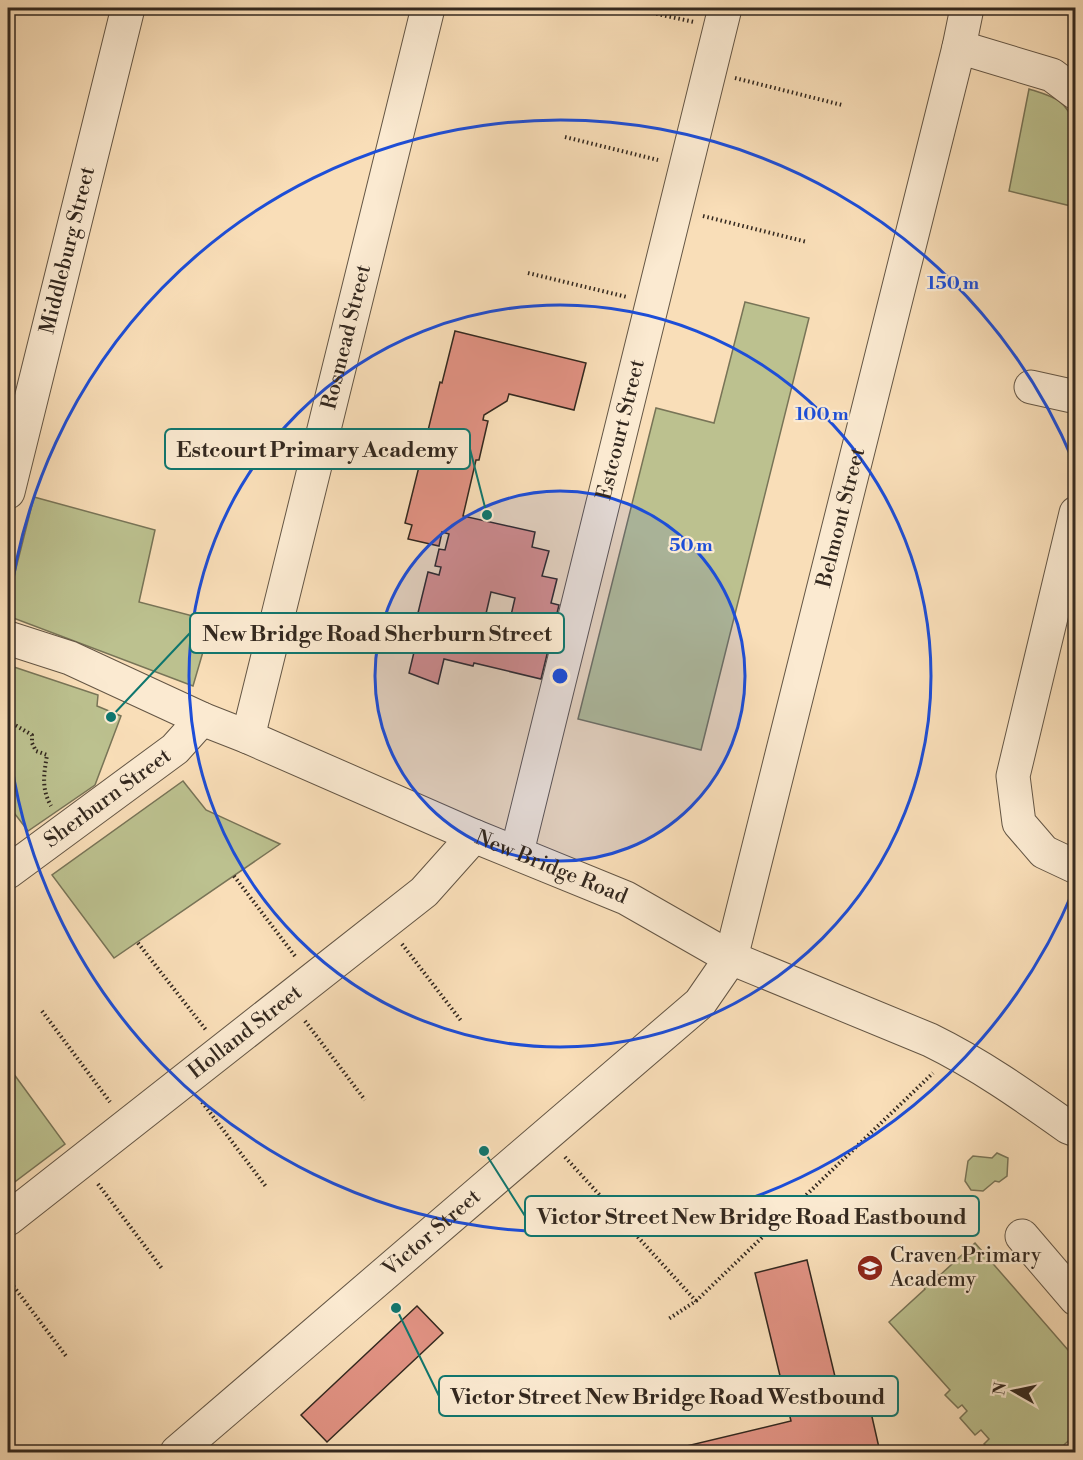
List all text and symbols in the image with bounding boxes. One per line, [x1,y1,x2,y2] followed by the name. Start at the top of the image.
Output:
[35,163,101,337] street label: Middleburg Street
[316,261,377,412] street label: Rosmead Street
[927,272,980,295] text: 150 m
[591,356,651,503] street label: Estcourt Street
[795,403,849,426] text: 100 m
[165,429,470,469] callout: Estcourt Primary Academy
[176,437,459,464] text: Estcourt Primary Academy
[811,444,871,591] street label: Belmont Street
[669,534,713,557] text: 50 m
[190,613,564,653] callout: New Bridge Road Sherburn Street
[202,621,552,648] text: New Bridge Road Sherburn Street
[550,666,570,686] centre of rings
[39,743,177,854] street label: Sherburn Street
[471,825,631,910] street label: New Bridge Road
[183,979,308,1085] street label: Holland Street
[377,1184,487,1283] street label: Victor Street
[525,1196,979,1236] callout: Victor Street New Bridge Road Eastbound
[536,1204,967,1231] text: Victor Street New Bridge Road Eastbound
[889,1243,1042,1293] place label: Craven Primary Academy
[855,1253,885,1283] school or university icon: Craven Primary Academy
[984,1361,1044,1421] north arrow
[439,1376,898,1416] callout: Victor Street New Bridge Road Westbound
[989,1381,1011,1397] text: N
[450,1384,886,1411] text: Victor Street New Bridge Road Westbound

